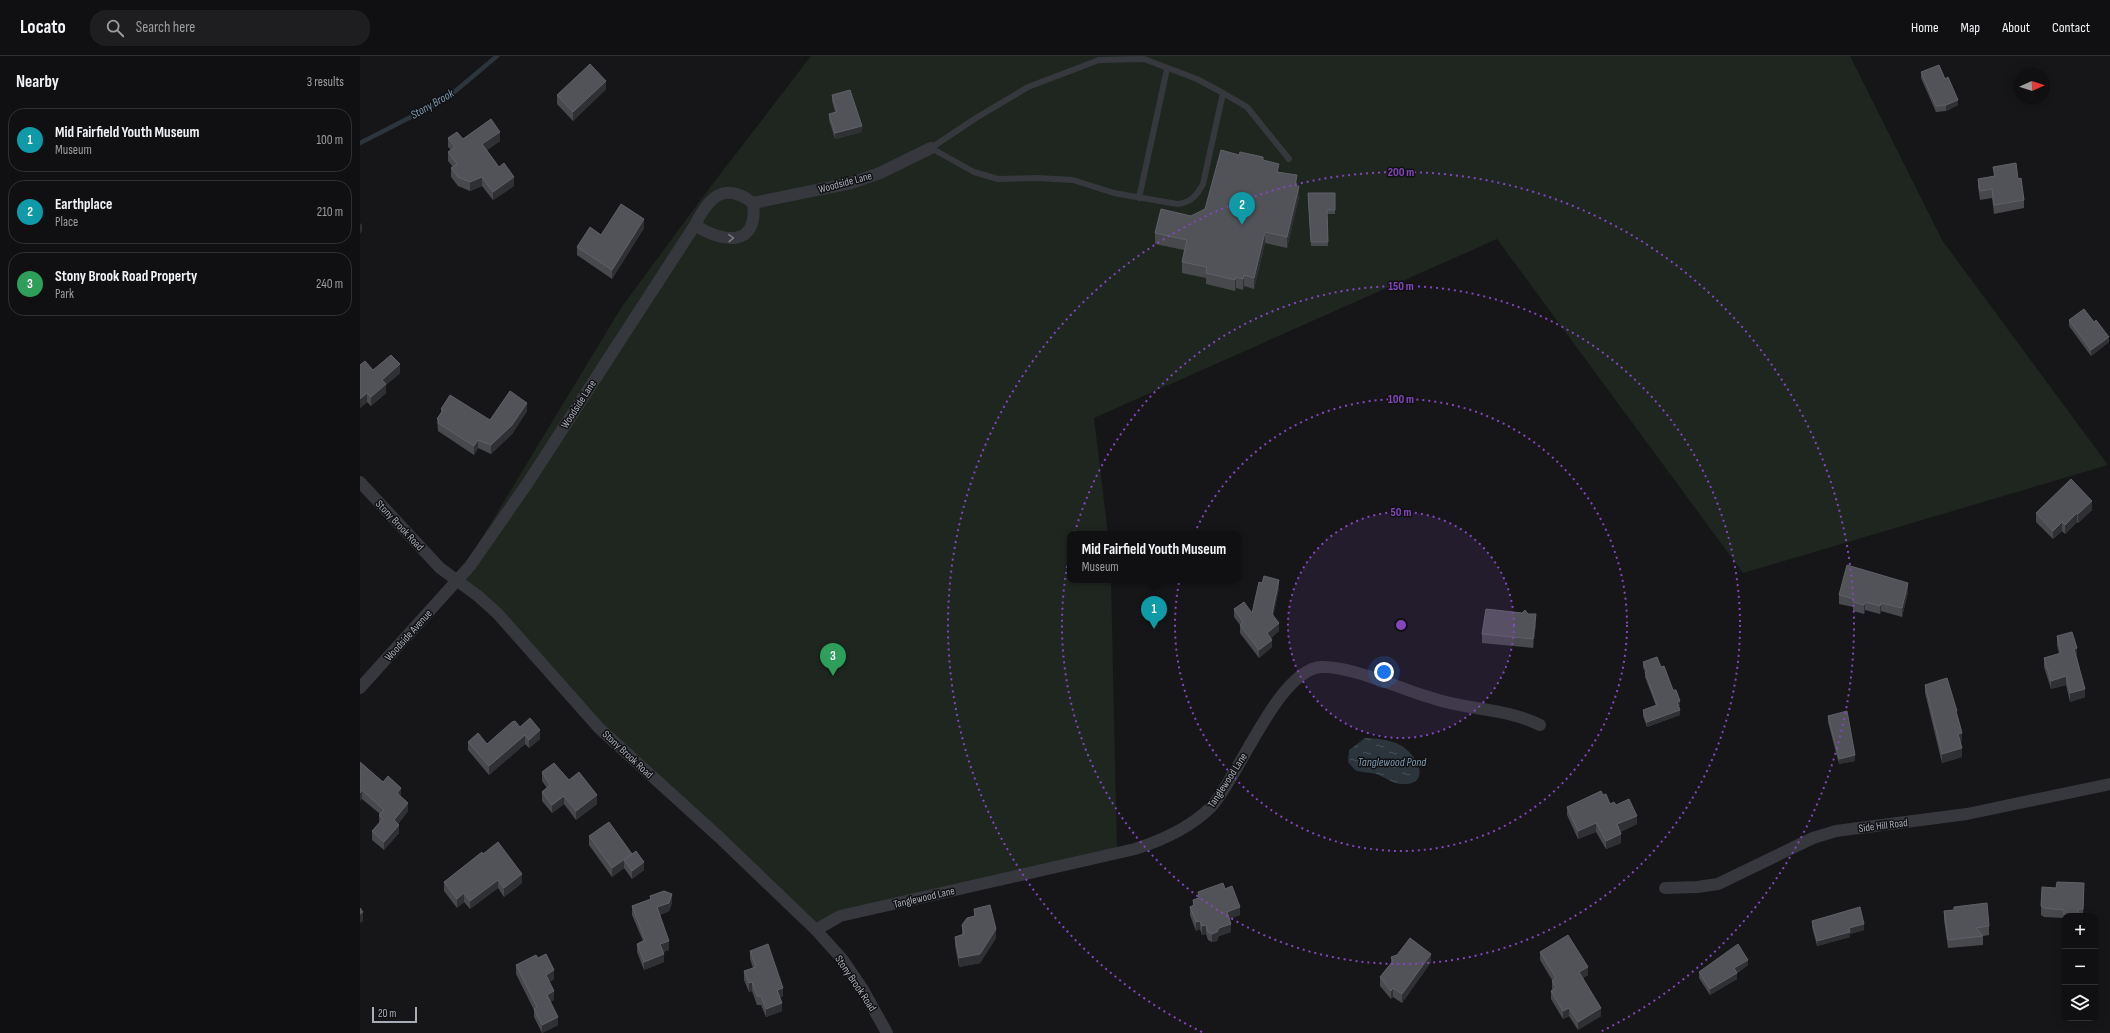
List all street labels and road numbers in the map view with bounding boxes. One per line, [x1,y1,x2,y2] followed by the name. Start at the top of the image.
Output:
[817,169,873,196] street label: Woodside Lane
[558,378,599,431] street label: Woodside Lane
[373,497,427,554] street label: Stony Brook Road
[382,607,435,664] street label: Woodside Avenue
[600,728,656,781] street label: Stony Brook Road
[1205,751,1250,810] street label: Tanglewood Lane
[1858,816,1909,835] street label: Side Hill Road
[892,884,956,911] street label: Tanglewood Lane
[832,953,879,1014] street label: Stony Brook Road

